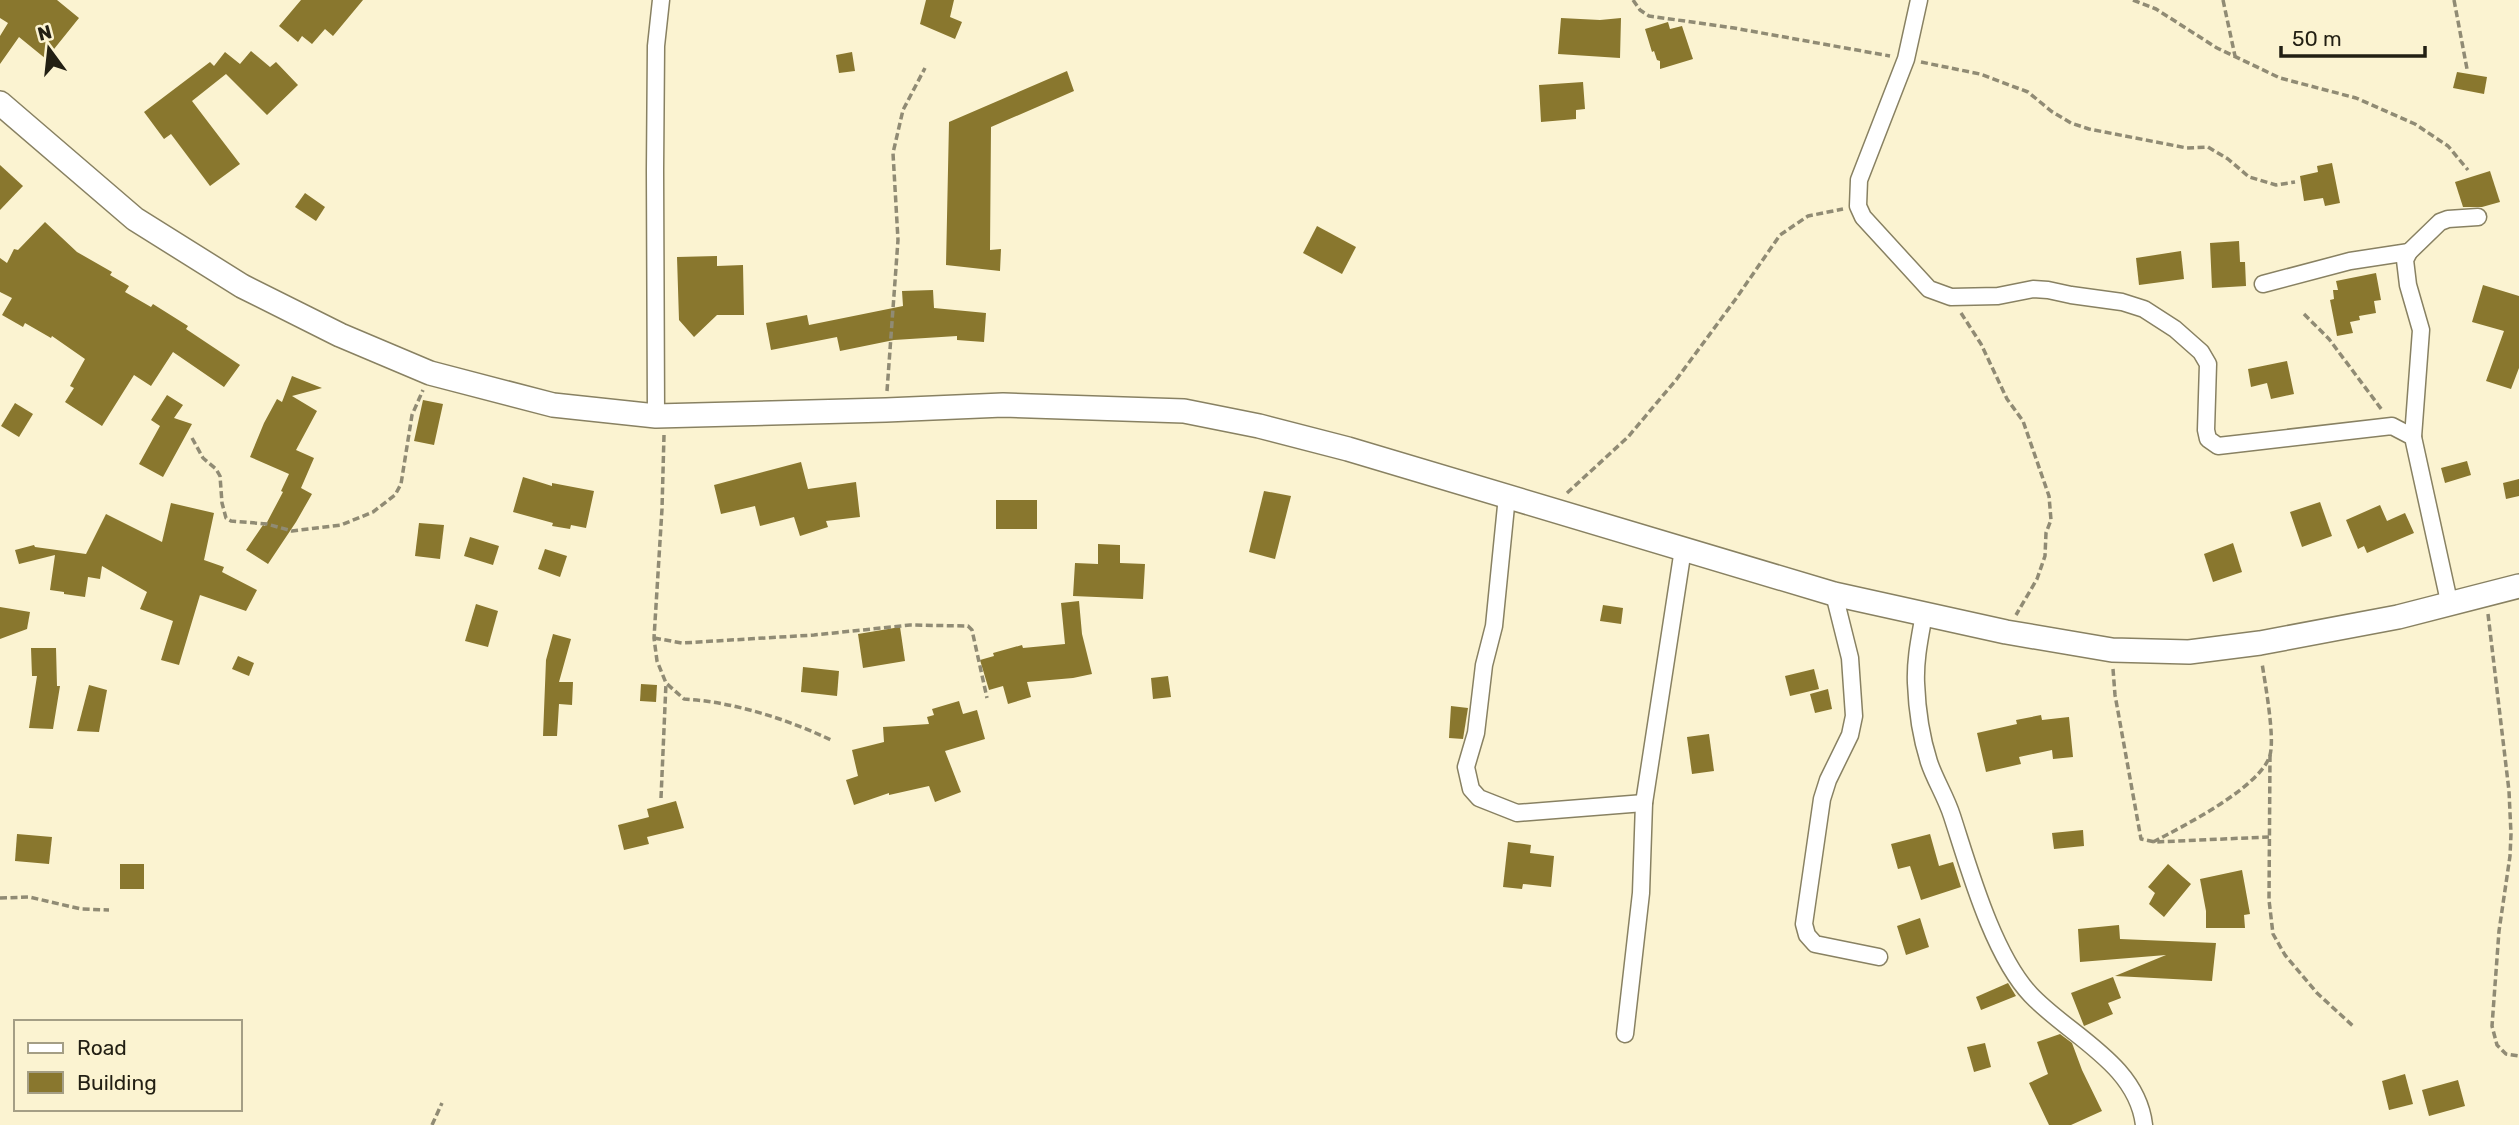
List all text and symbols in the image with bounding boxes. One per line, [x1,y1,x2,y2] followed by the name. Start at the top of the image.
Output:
[14,14,84,84] north arrow
[2281,14,2424,58] scale bar
[35,20,54,46] text: N
[2292,26,2342,51] text: 50 m
[14,1020,242,1111] legend
[77,1035,127,1060] text: Road
[77,1070,157,1095] text: Building

